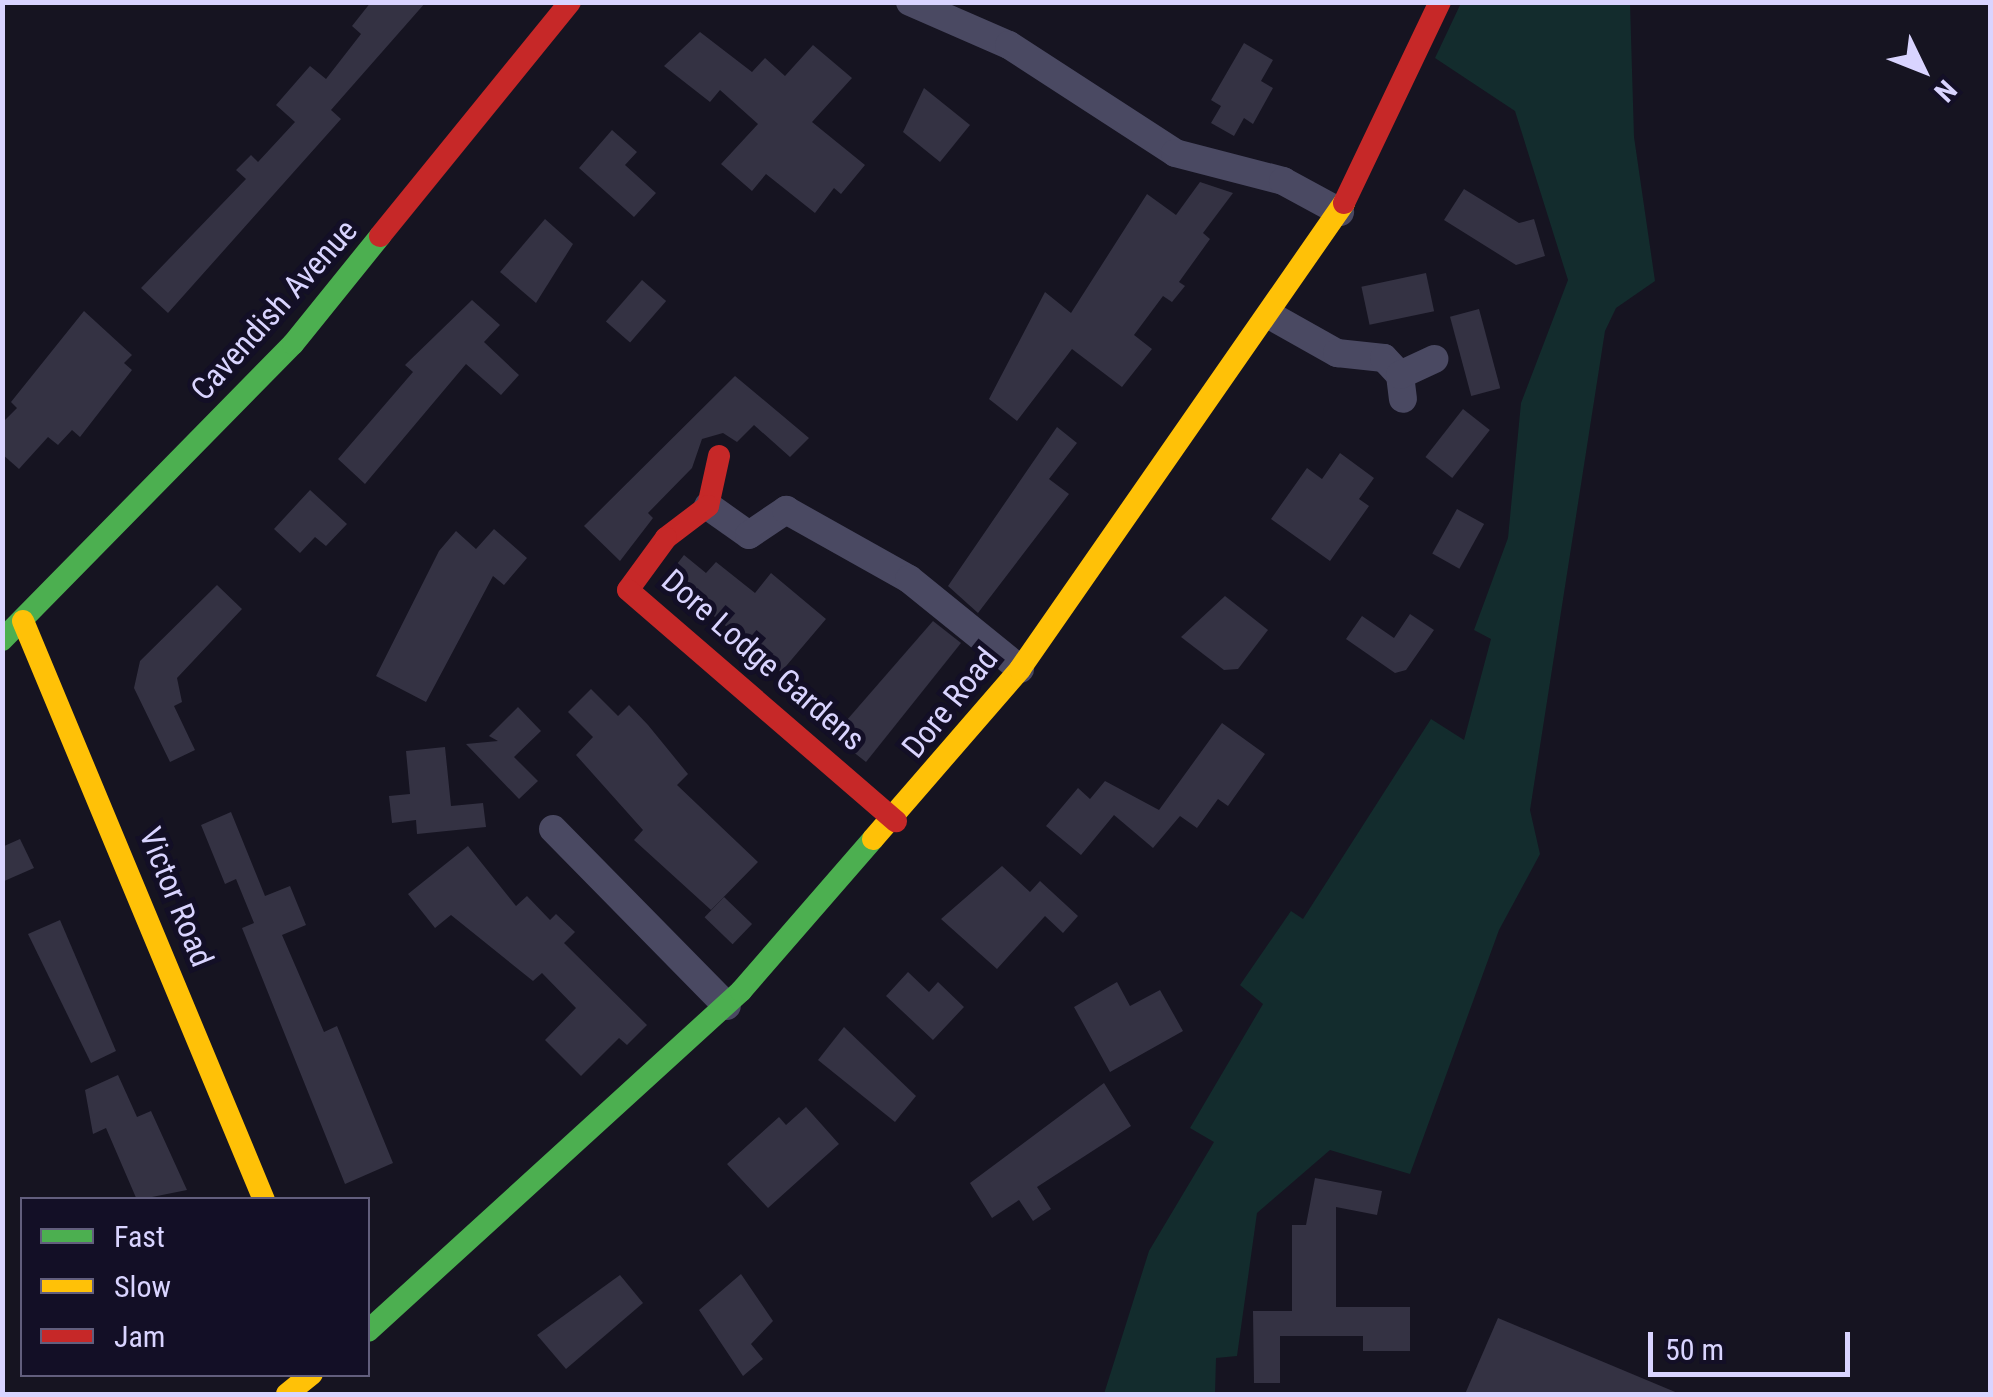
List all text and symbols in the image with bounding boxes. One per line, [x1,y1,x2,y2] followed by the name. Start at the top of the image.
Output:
[1873,20,1973,120] north arrow
[1927,73,1963,108] text: N
[183,212,365,408] street label: Cavendish Avenue
[654,562,872,758] street label: Dore Lodge Gardens
[894,640,1006,766] street label: Dore Road
[131,822,221,972] street label: Victor Road
[20,1197,370,1377] legend
[114,1219,165,1254] text: Fast
[114,1269,171,1304] text: Slow
[1653,1312,1856,1374] scale bar
[114,1319,165,1354] text: Jam
[1665,1332,1724,1367] text: 50 m

